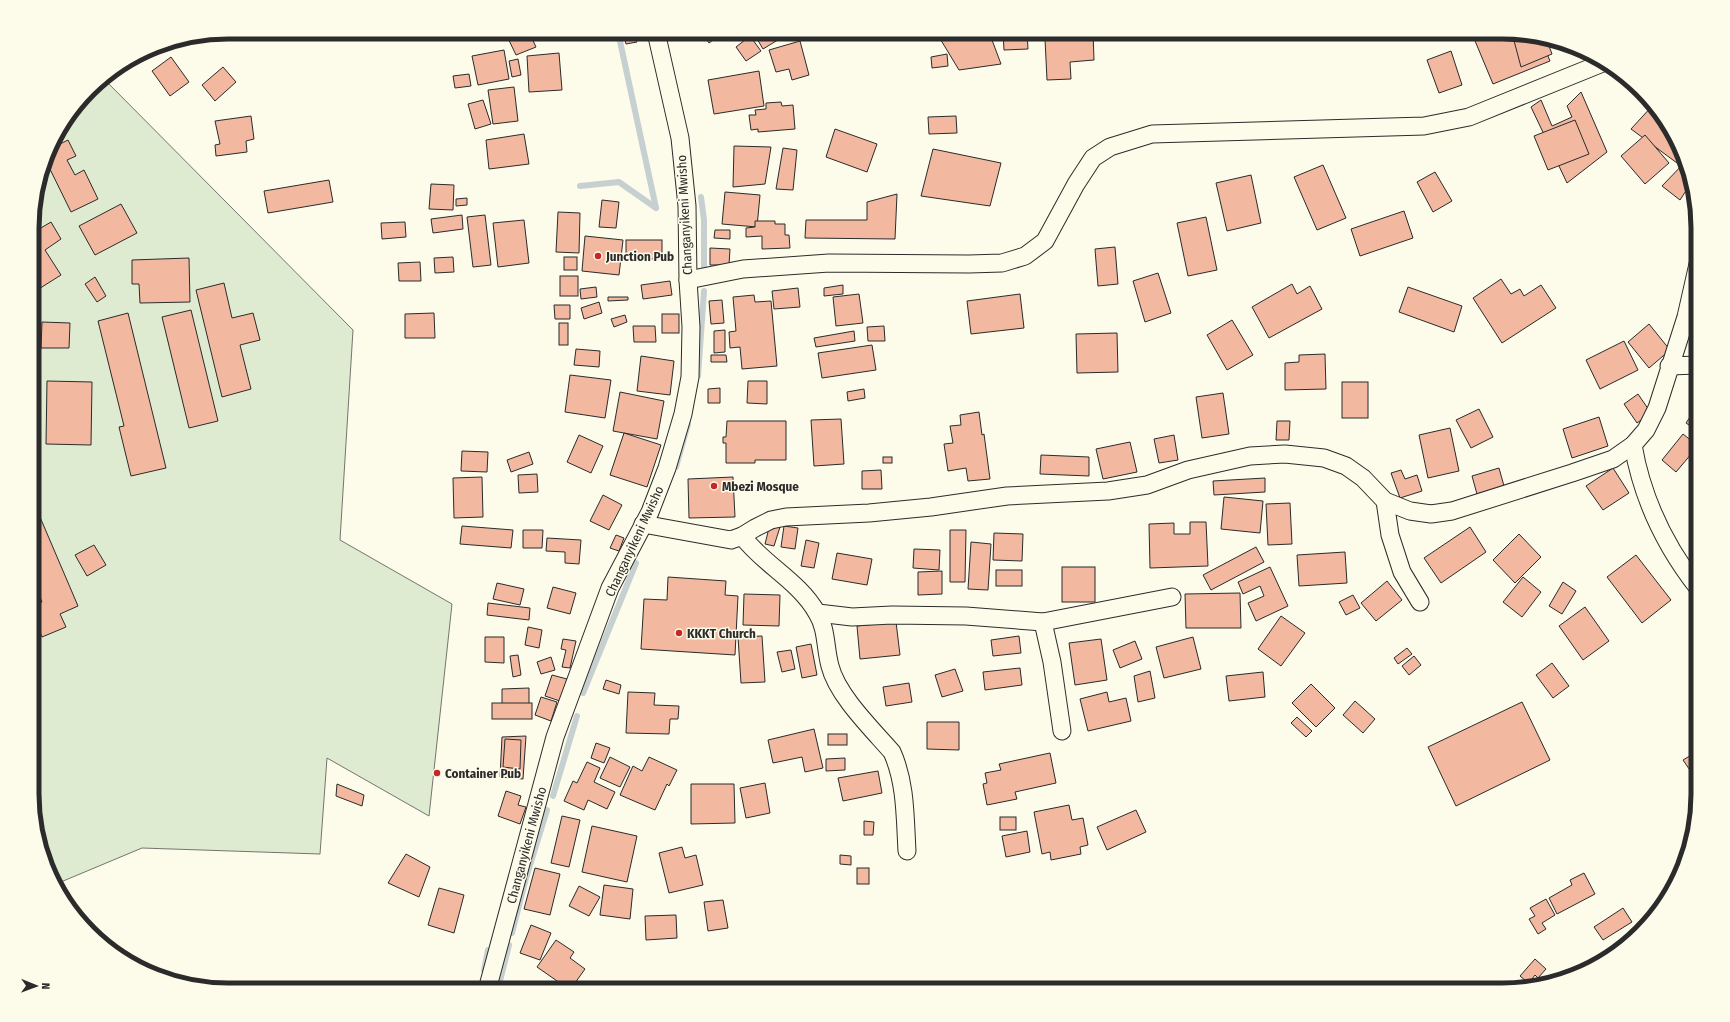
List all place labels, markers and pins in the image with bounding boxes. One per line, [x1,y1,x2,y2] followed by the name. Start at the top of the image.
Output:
[605,249,674,264] place label: Junction Pub
[593,251,603,261] marker: Junction Pub
[722,479,799,494] place label: Mbezi Mosque
[709,481,719,491] marker: Mbezi Mosque
[687,626,756,641] place label: KKKT Church
[674,628,684,638] marker: KKKT Church
[445,766,521,781] place label: Container Pub
[432,768,442,778] marker: Container Pub

